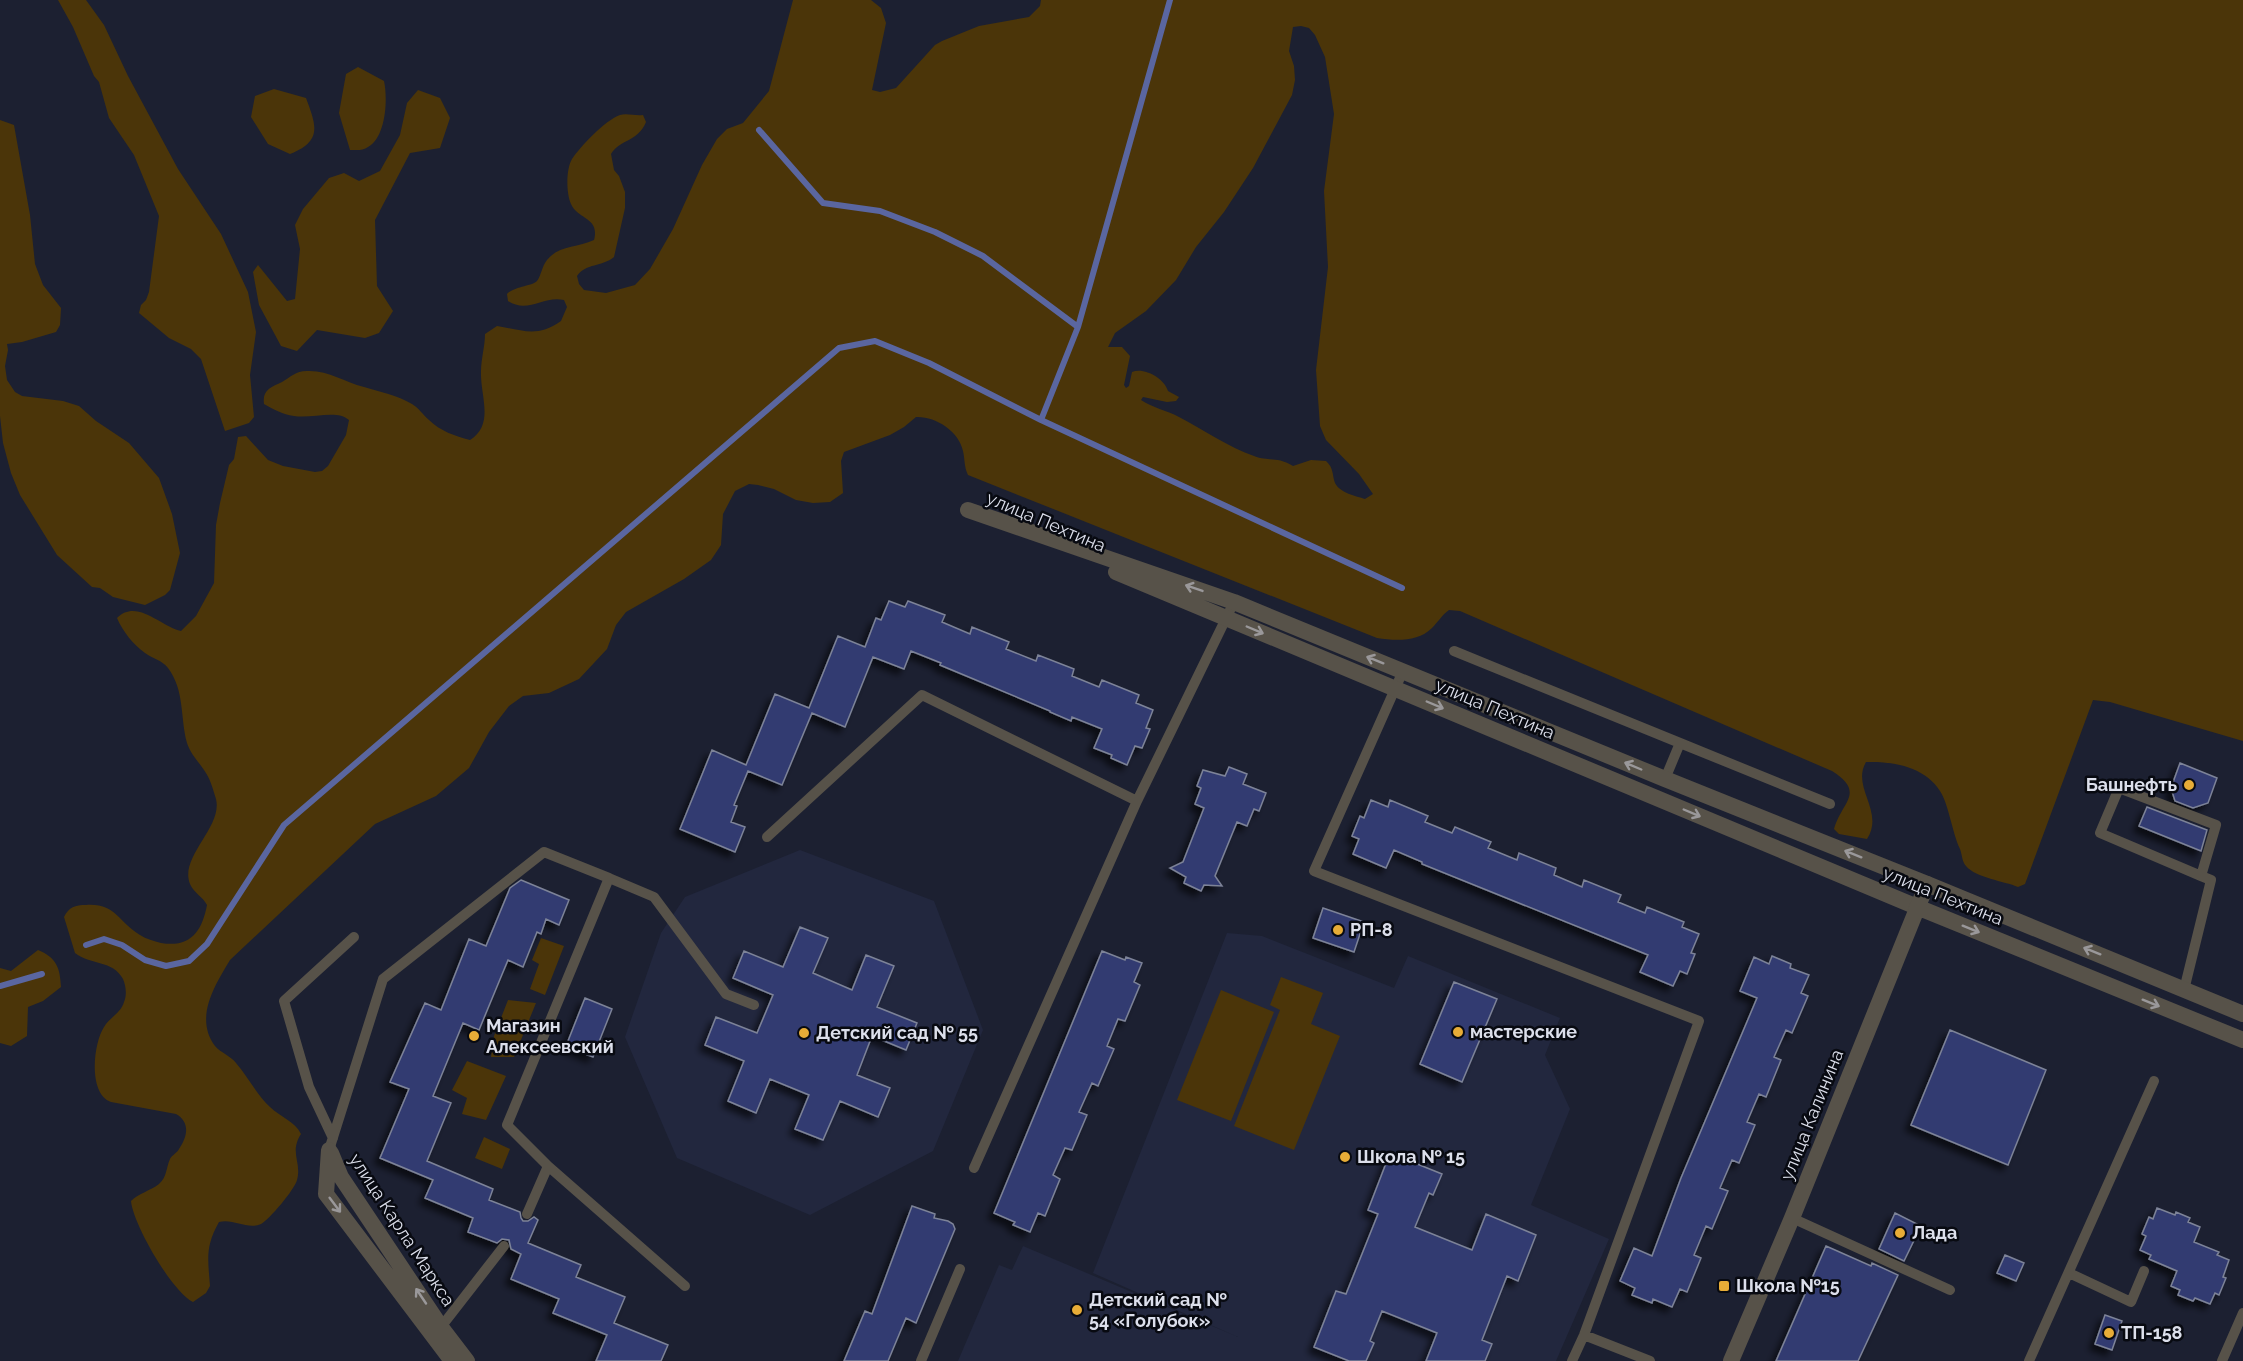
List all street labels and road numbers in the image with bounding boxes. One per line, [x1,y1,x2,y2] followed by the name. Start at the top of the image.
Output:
[983,487,1109,556] street label: улица Пехтина
[1432,674,1558,743] street label: улица Пехтина
[1880,862,2006,929] street label: улица Пехтина
[1776,1046,1847,1183] street label: улица Калинина
[345,1150,460,1310] street label: улица Карла Маркса

